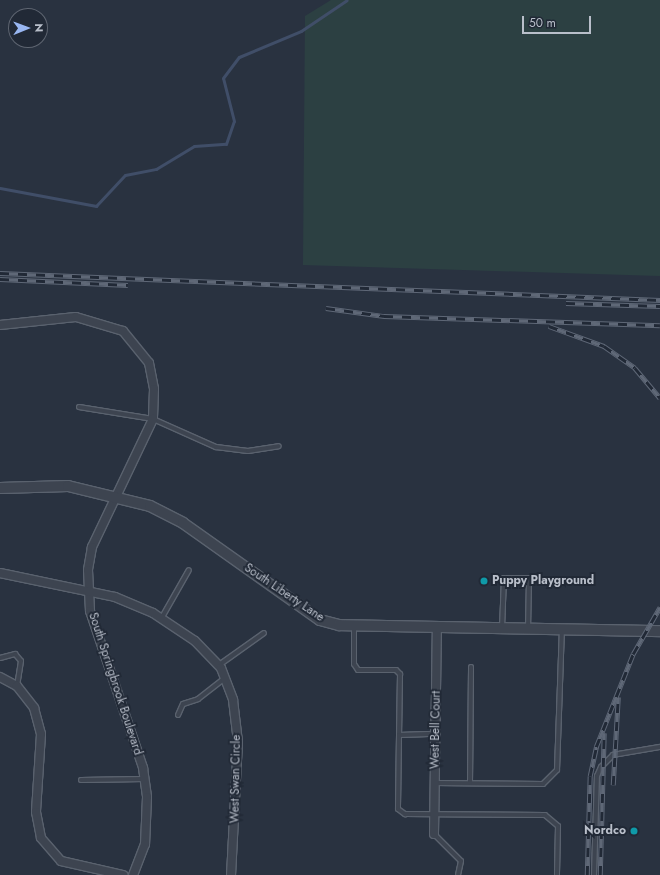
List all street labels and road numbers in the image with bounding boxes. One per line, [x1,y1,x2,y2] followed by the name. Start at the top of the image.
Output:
[241,561,327,625] street label: South Liberty Lane
[85,611,145,757] street label: South Springbrook Boulevard
[428,691,444,769] street label: West Bell Court
[228,734,244,824] street label: West Swan Circle

